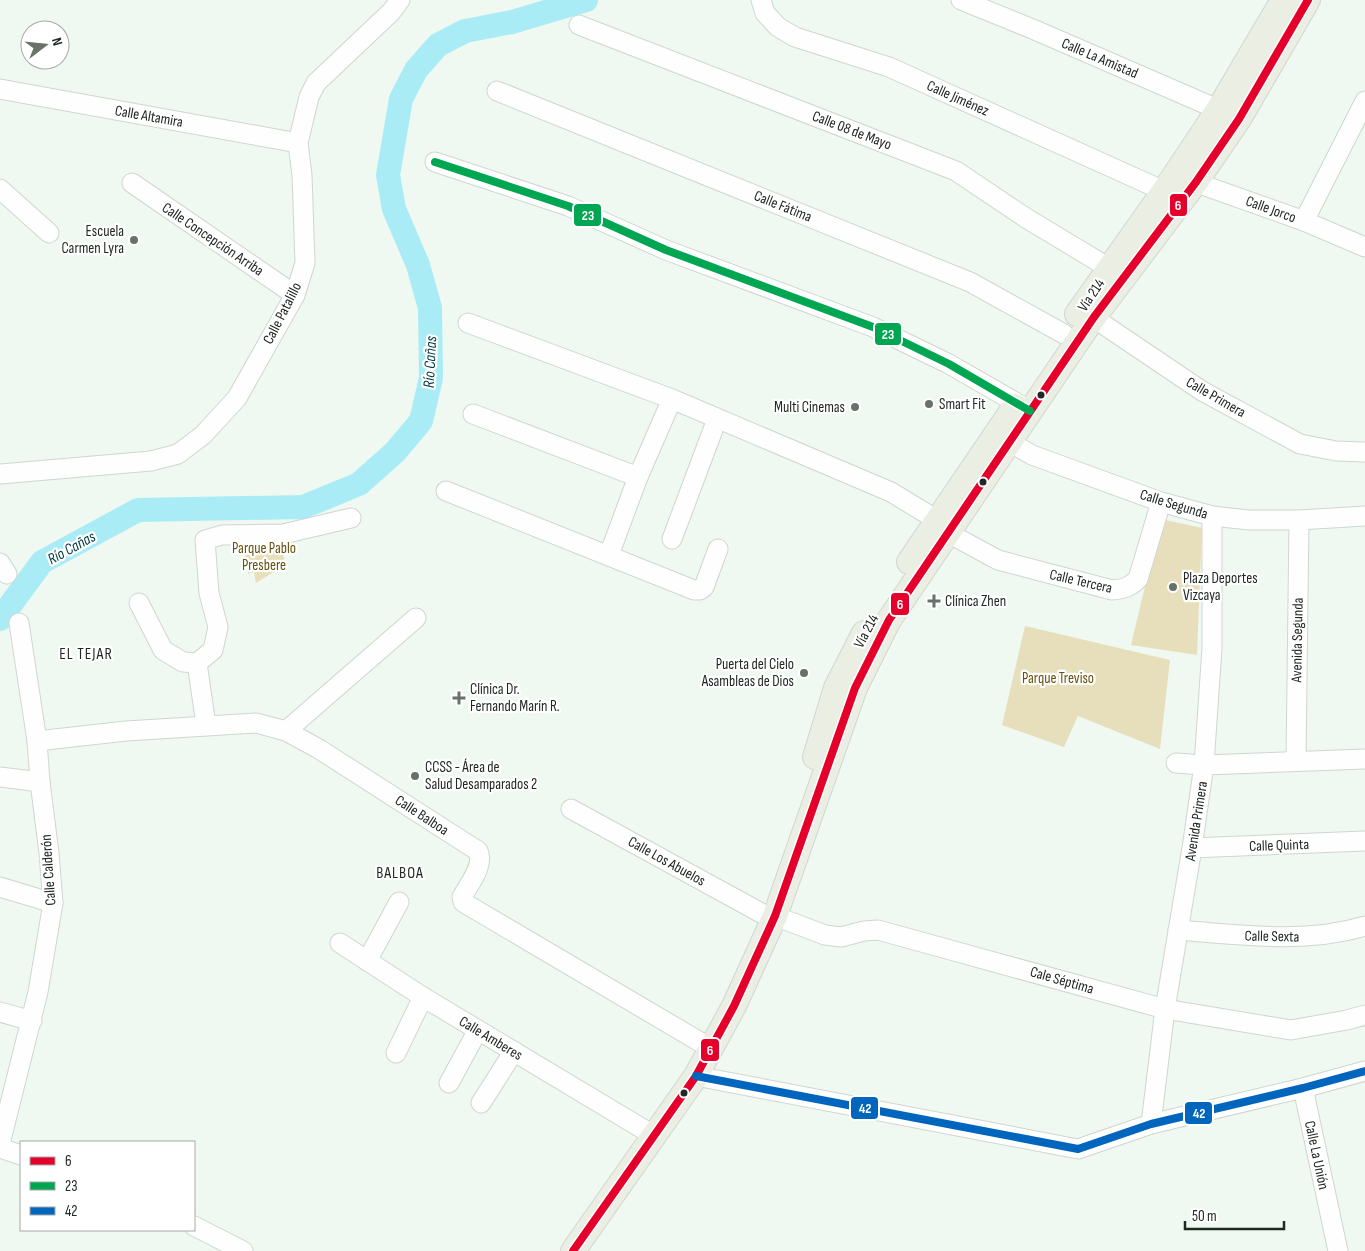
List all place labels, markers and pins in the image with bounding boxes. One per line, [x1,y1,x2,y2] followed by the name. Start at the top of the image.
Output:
[62,222,124,258] place label: Escuela Carmen Lyra
[128,234,140,246] marker: Escuela Carmen Lyra
[1036,390,1046,400] unlabelled marker
[939,395,986,414] place label: Smart Fit
[774,398,845,417] place label: Multi Cinemas
[923,398,935,410] marker: Smart Fit
[849,401,861,413] marker: Multi Cinemas
[978,477,988,487] unlabelled marker
[1183,569,1258,605] place label: Plaza Deportes Vizcaya
[1167,581,1179,593] marker: Plaza Deportes Vizcaya
[945,592,1006,611] place label: Clínica Zhen
[927,594,941,608] marker: Clínica Zhen
[701,655,794,691] place label: Puerta del Cielo Asambleas de Dios
[798,667,810,679] marker: Puerta del Cielo Asambleas de Dios
[470,680,560,716] place label: Clínica Dr. Fernando Marín R.
[452,691,466,705] marker: Clínica Dr. Fernando Marín R.
[425,758,537,794] place label: CCSS - Área de Salud Desamparados 2
[409,770,421,782] marker: CCSS - Área de Salud Desamparados 2
[679,1088,689,1098] unlabelled marker

